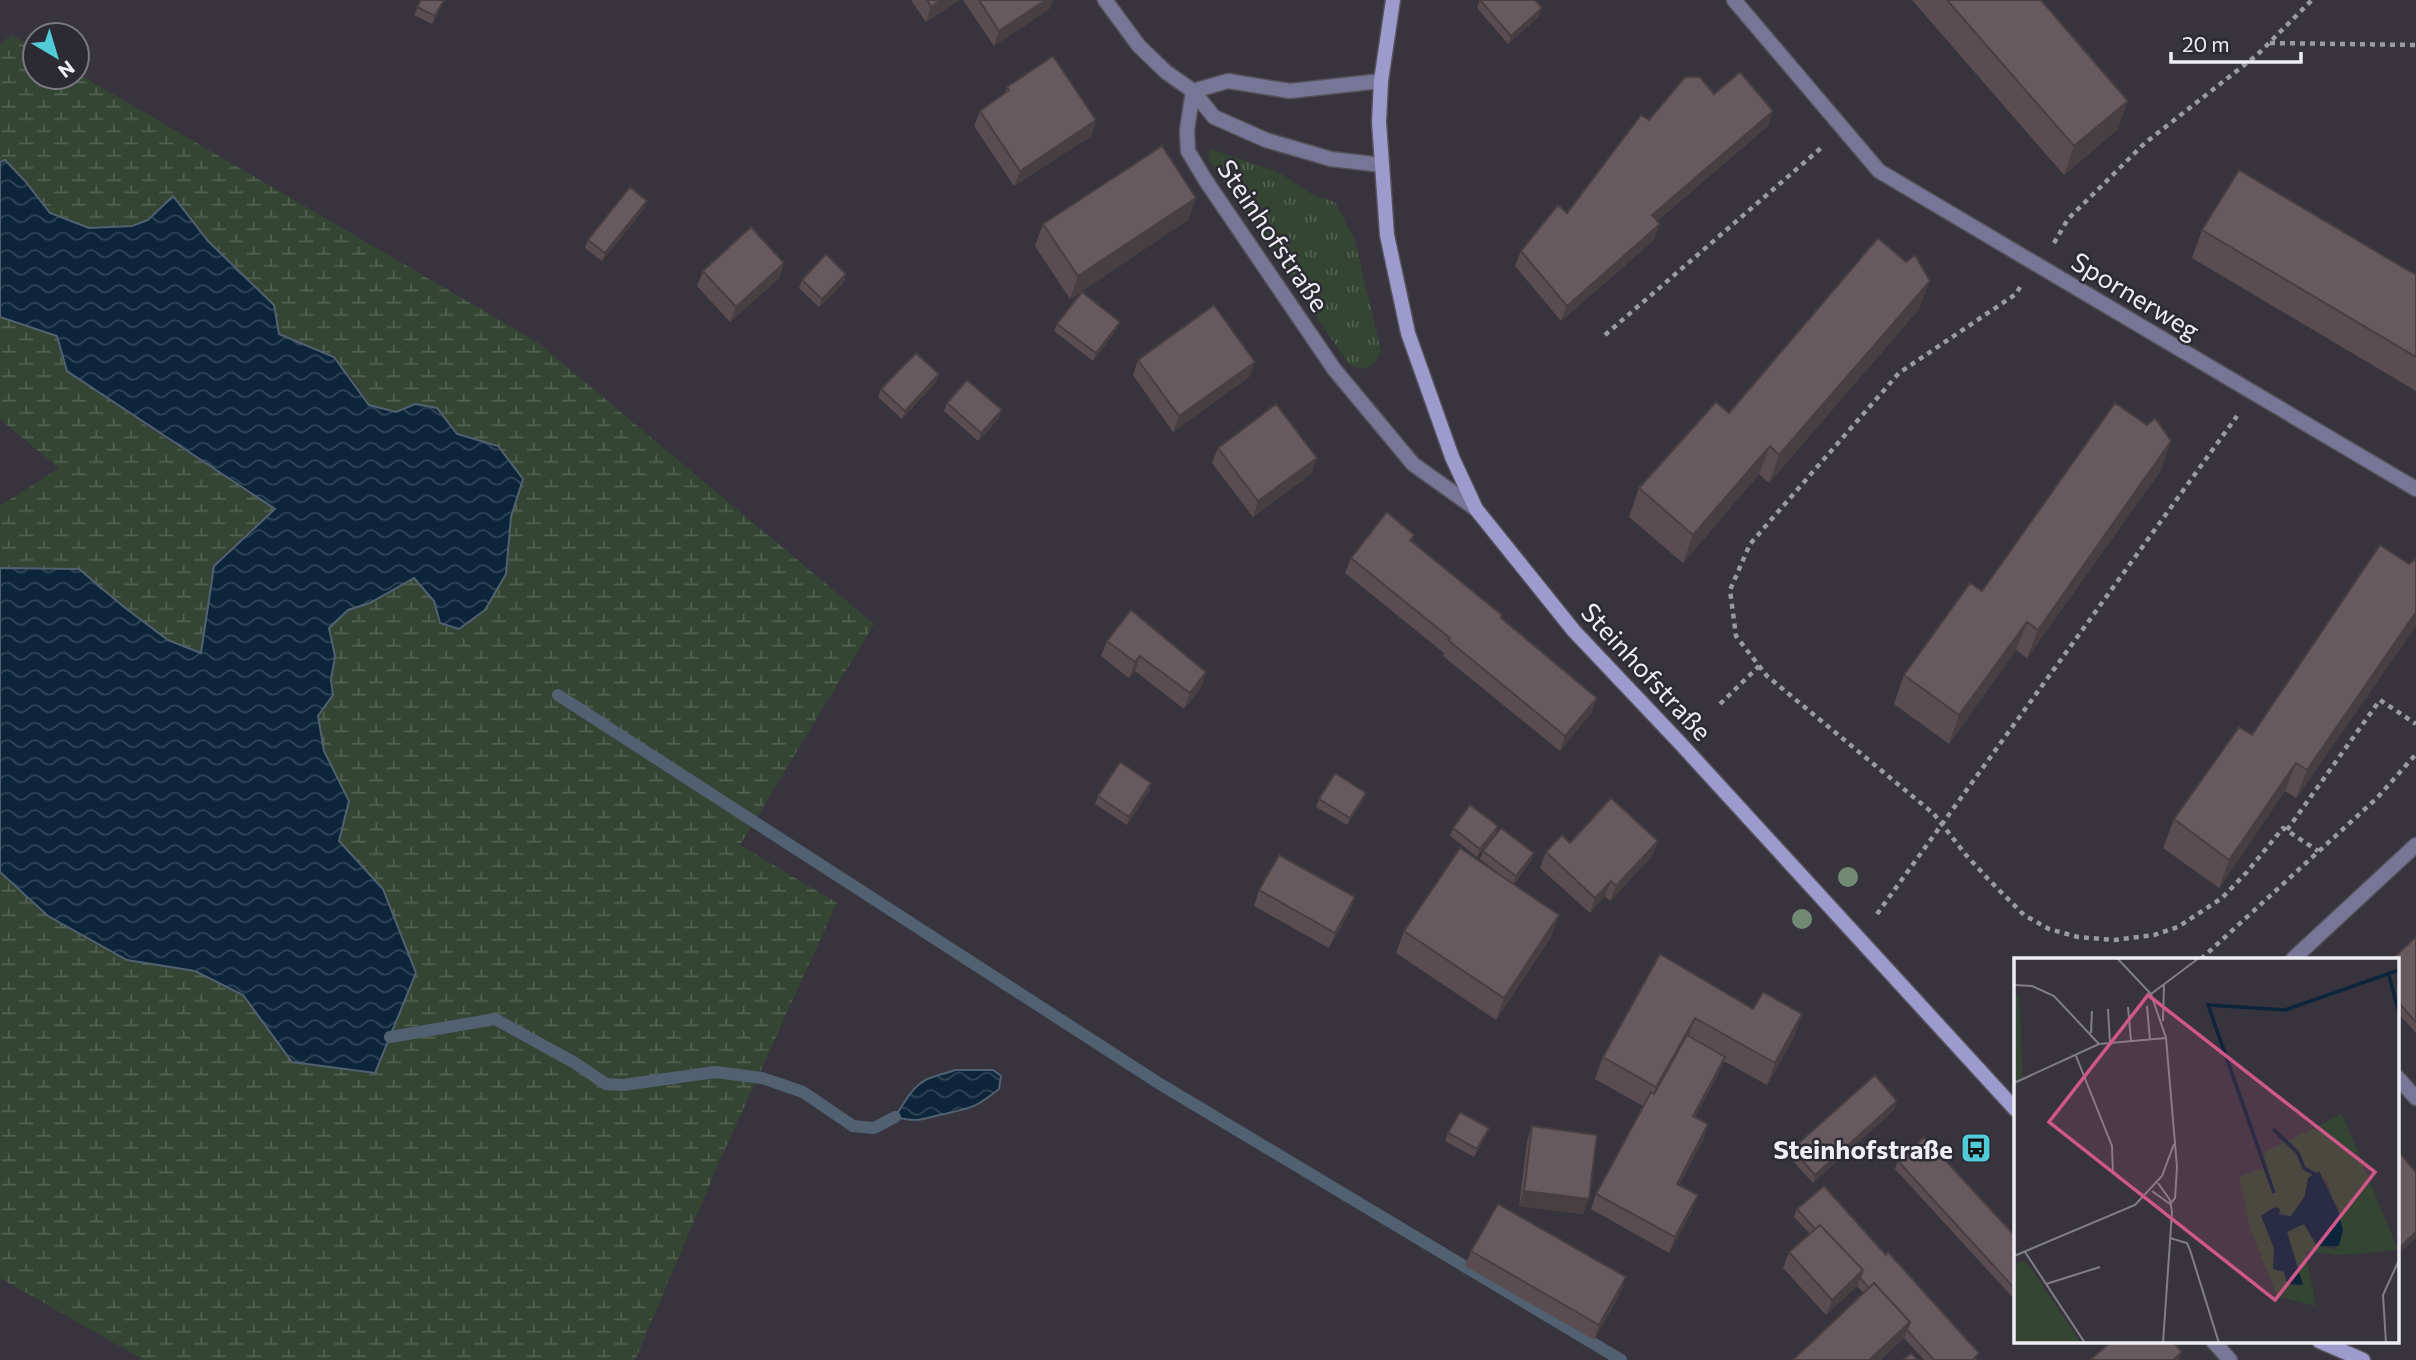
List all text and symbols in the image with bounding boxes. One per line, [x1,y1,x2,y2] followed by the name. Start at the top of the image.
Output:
[21,21,91,91] north arrow
[2171,21,2300,65] scale bar
[2182,31,2230,56] text: 20 m
[54,56,79,83] text: N
[1212,153,1336,317] street label: Steinhofstraße
[2066,245,2206,345] street label: Spornerweg
[1575,596,1719,746] street label: Steinhofstraße
[2014,958,2398,1342] inset map
[1959,1131,1993,1165] bus stop icon: Steinhofstraße
[1773,1133,1953,1164] place label: Steinhofstraße

